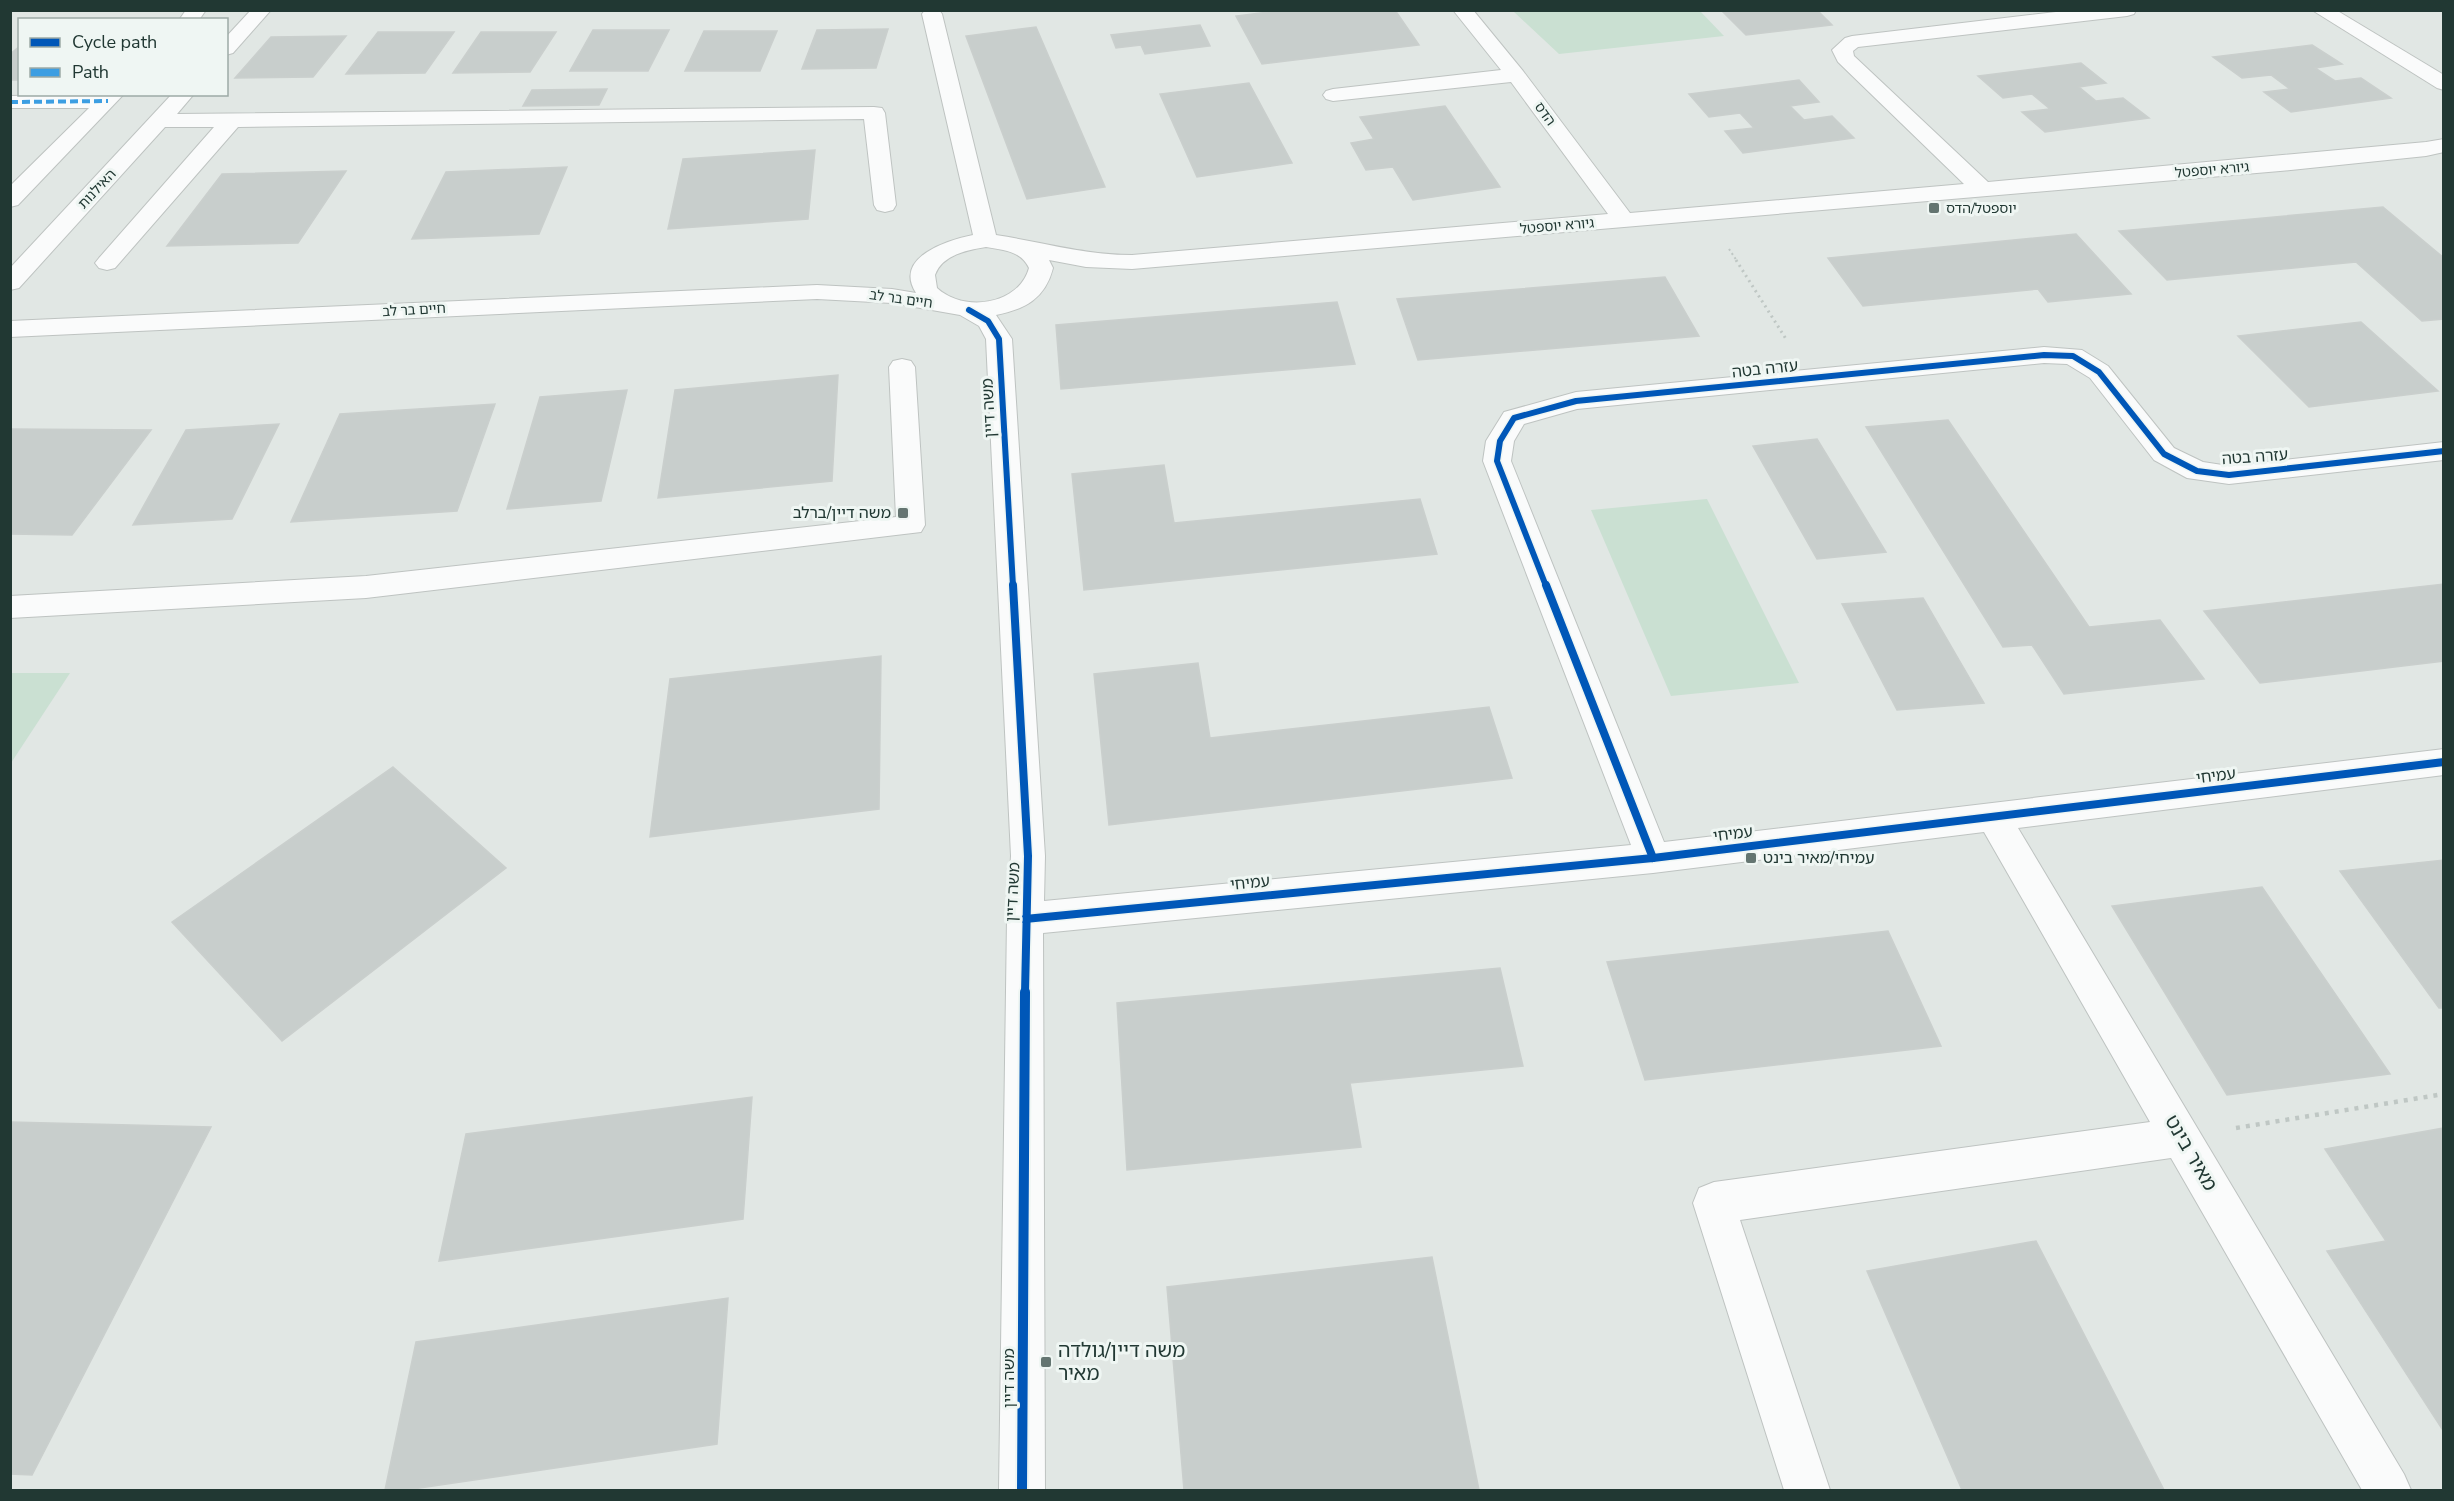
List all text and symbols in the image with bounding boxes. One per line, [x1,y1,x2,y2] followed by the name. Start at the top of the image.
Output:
[18,18,228,96] legend
[72,30,157,54] text: Cycle path
[72,60,109,84] text: Path
[1530,98,1560,130] street label: הדס
[2174,157,2250,183] street label: גיורא יוספטל
[74,165,120,213] street label: האילנות
[1946,199,2017,218] place label: יוספטל/הדס
[1927,201,1941,215] marker: יוספטל/הדס
[1519,213,1595,239] street label: גיורא יוספטל
[868,285,934,313] street label: חיים בר לב
[382,299,446,321] street label: חיים בר לב
[1731,355,1799,383] street label: עזרה בטה
[976,378,1002,438] street label: משה דיין
[2221,444,2289,470] street label: עזרה בטה
[793,502,891,524] place label: משה דיין/ברלב
[896,506,910,520] marker: משה דיין/ברלב
[2195,763,2237,789] street label: עמיחי
[1712,821,1754,847] street label: עמיחי
[1763,847,1875,869] place label: עמיחי/מאיר בינט
[1744,851,1758,865] marker: עמיחי/מאיר בינט
[1000,862,1026,922] street label: משה דיין
[1229,870,1271,896] street label: עמיחי
[2158,1110,2224,1196] street label: מאיר בינט
[1058,1337,1185,1387] place label: משה דיין/גולדה מאיר
[998,1348,1020,1408] street label: משה דיין
[1039,1355,1053,1369] marker: משה דיין/גולדה מאיר

